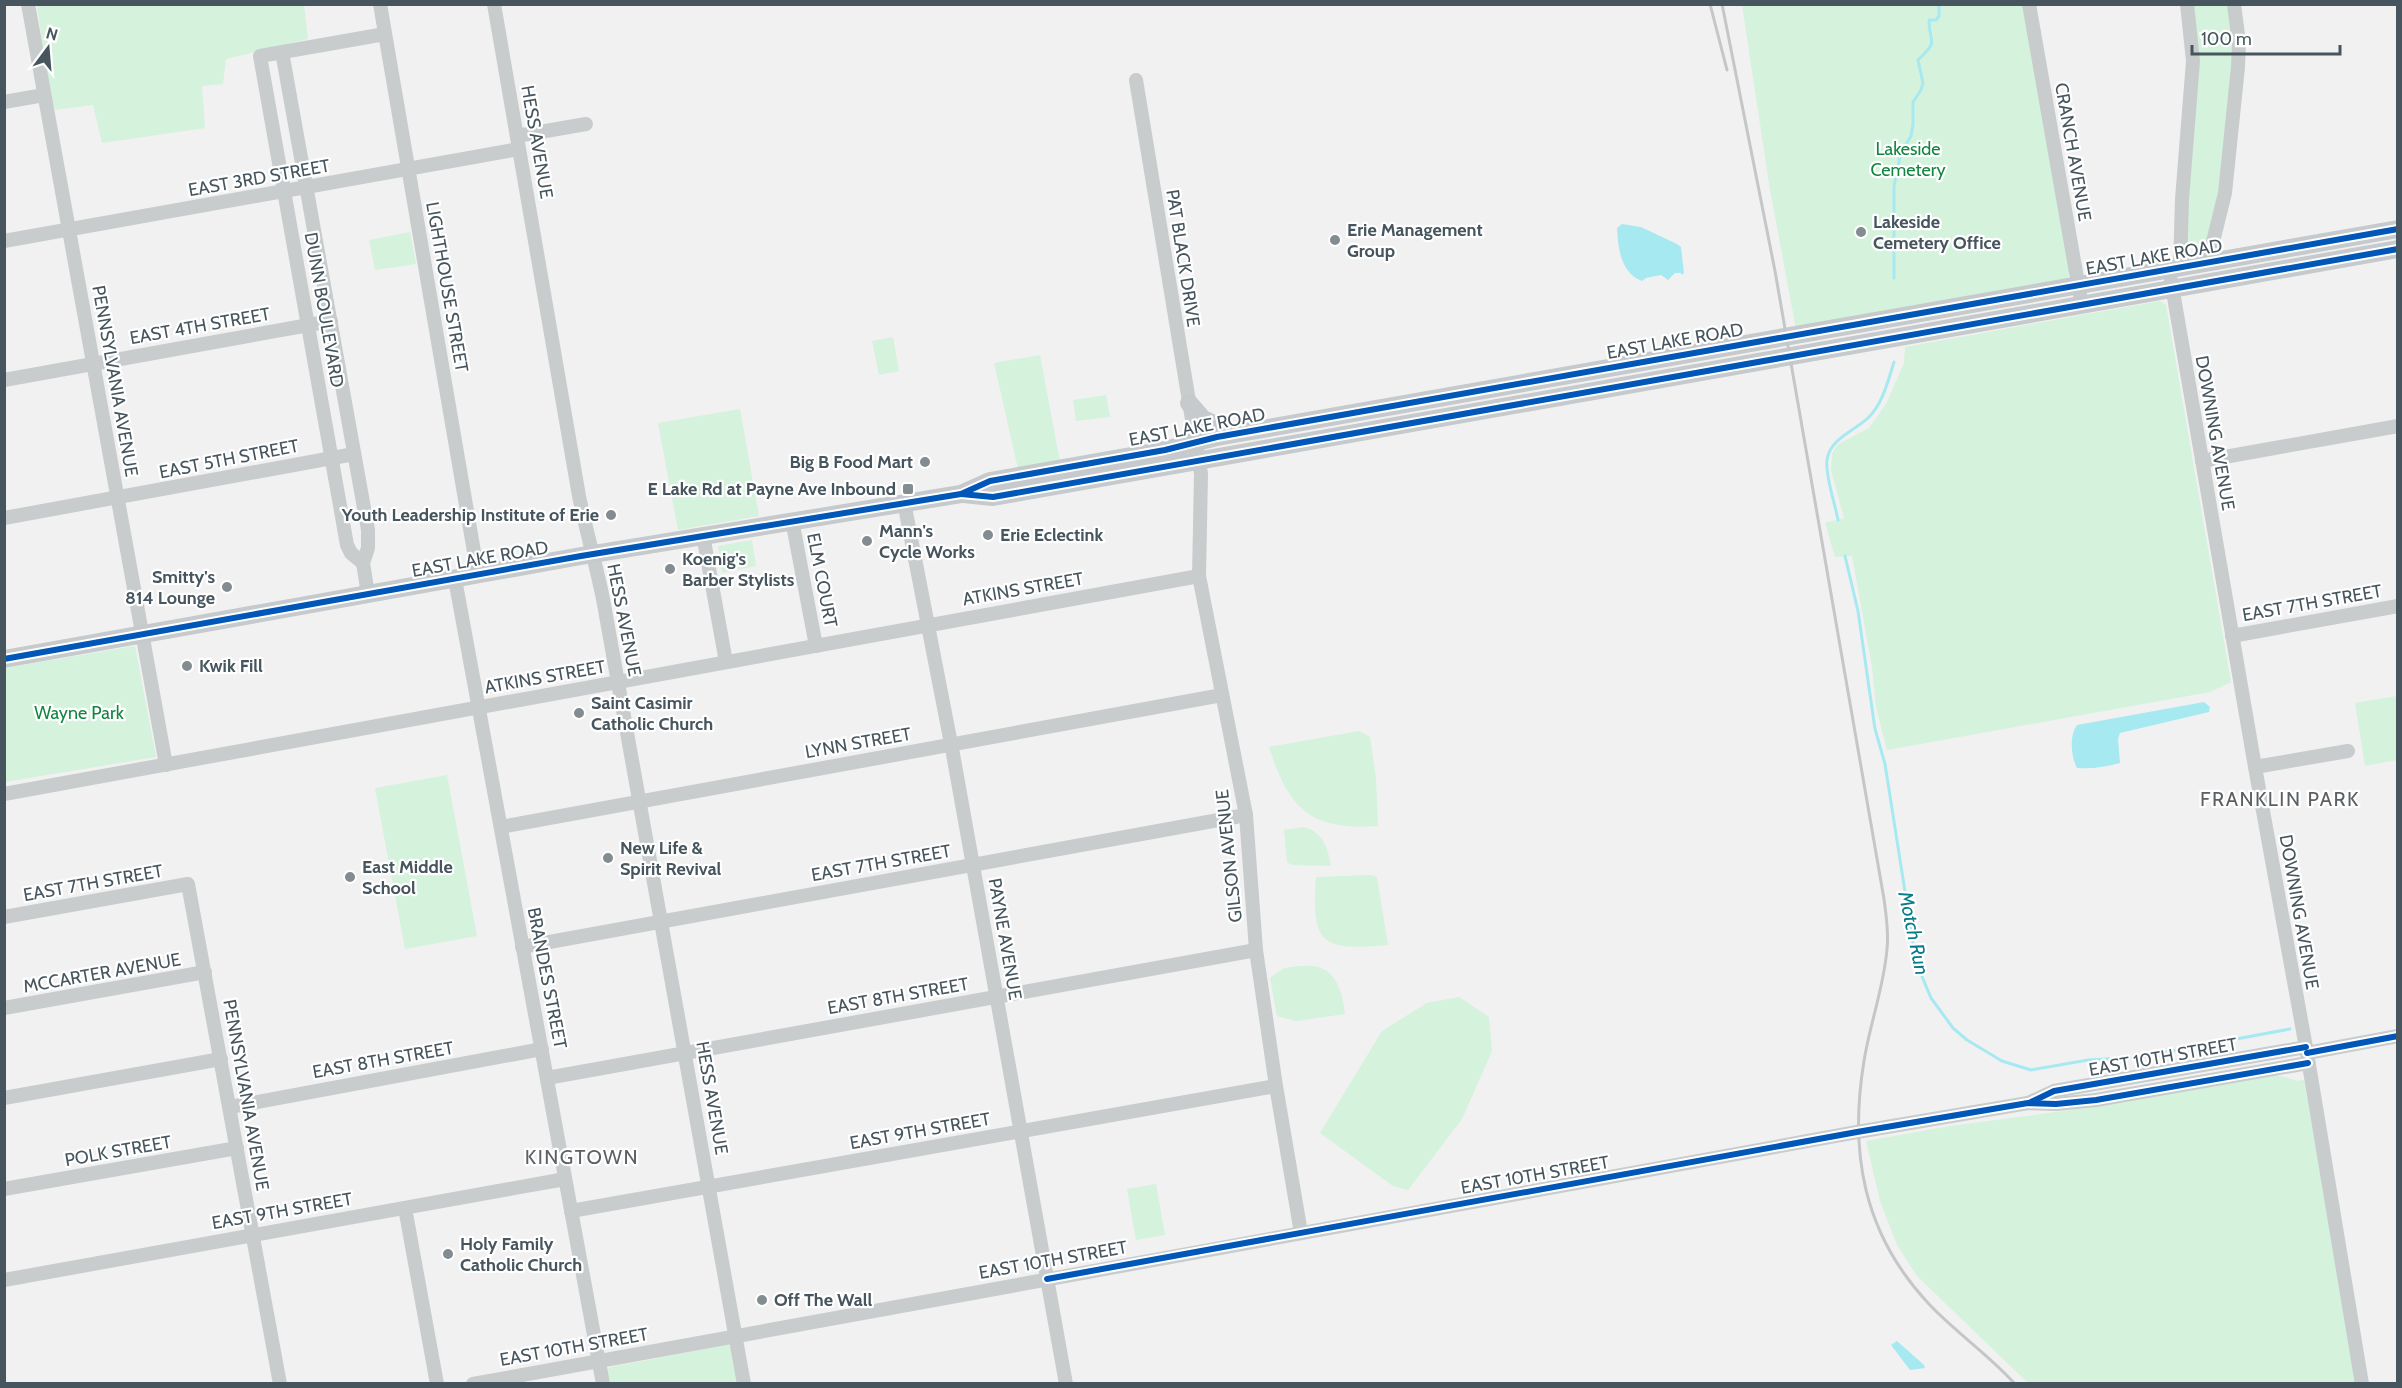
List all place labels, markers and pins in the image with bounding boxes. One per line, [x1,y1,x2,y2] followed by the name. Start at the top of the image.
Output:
[1873,211,2001,254] place label: Lakeside Cemetery Office
[1347,219,1483,262] place label: Erie Management Group
[1854,225,1868,239] marker: Lakeside Cemetery Office
[1328,233,1342,247] marker: Erie Management Group
[789,451,913,473] place label: Big B Food Mart
[918,455,932,469] marker: Big B Food Mart
[648,478,896,500] place label: E Lake Rd at Payne Ave Inbound
[901,482,915,496] marker: E Lake Rd at Payne Ave Inbound
[341,504,599,526] place label: Youth Leadership Institute of Erie
[604,508,618,522] marker: Youth Leadership Institute of Erie
[879,520,975,563] place label: Mann's Cycle Works
[1000,524,1104,546] place label: Erie Eclectink
[981,528,995,542] marker: Erie Eclectink
[860,534,874,548] marker: Mann's Cycle Works
[682,548,795,591] place label: Koenig's Barber Stylists
[663,562,677,576] marker: Koenig's Barber Stylists
[125,566,215,609] place label: Smitty's 814 Lounge
[220,580,234,594] marker: Smitty's 814 Lounge
[199,655,263,677] place label: Kwik Fill
[180,659,194,673] marker: Kwik Fill
[591,692,713,735] place label: Saint Casimir Catholic Church
[572,706,586,720] marker: Saint Casimir Catholic Church
[620,837,722,880] place label: New Life & Spirit Revival
[601,851,615,865] marker: New Life & Spirit Revival
[362,856,453,899] place label: East Middle School
[343,870,357,884] marker: East Middle School
[460,1233,582,1276] place label: Holy Family Catholic Church
[441,1247,455,1261] marker: Holy Family Catholic Church
[774,1289,872,1311] place label: Off The Wall
[755,1293,769,1307] marker: Off The Wall

